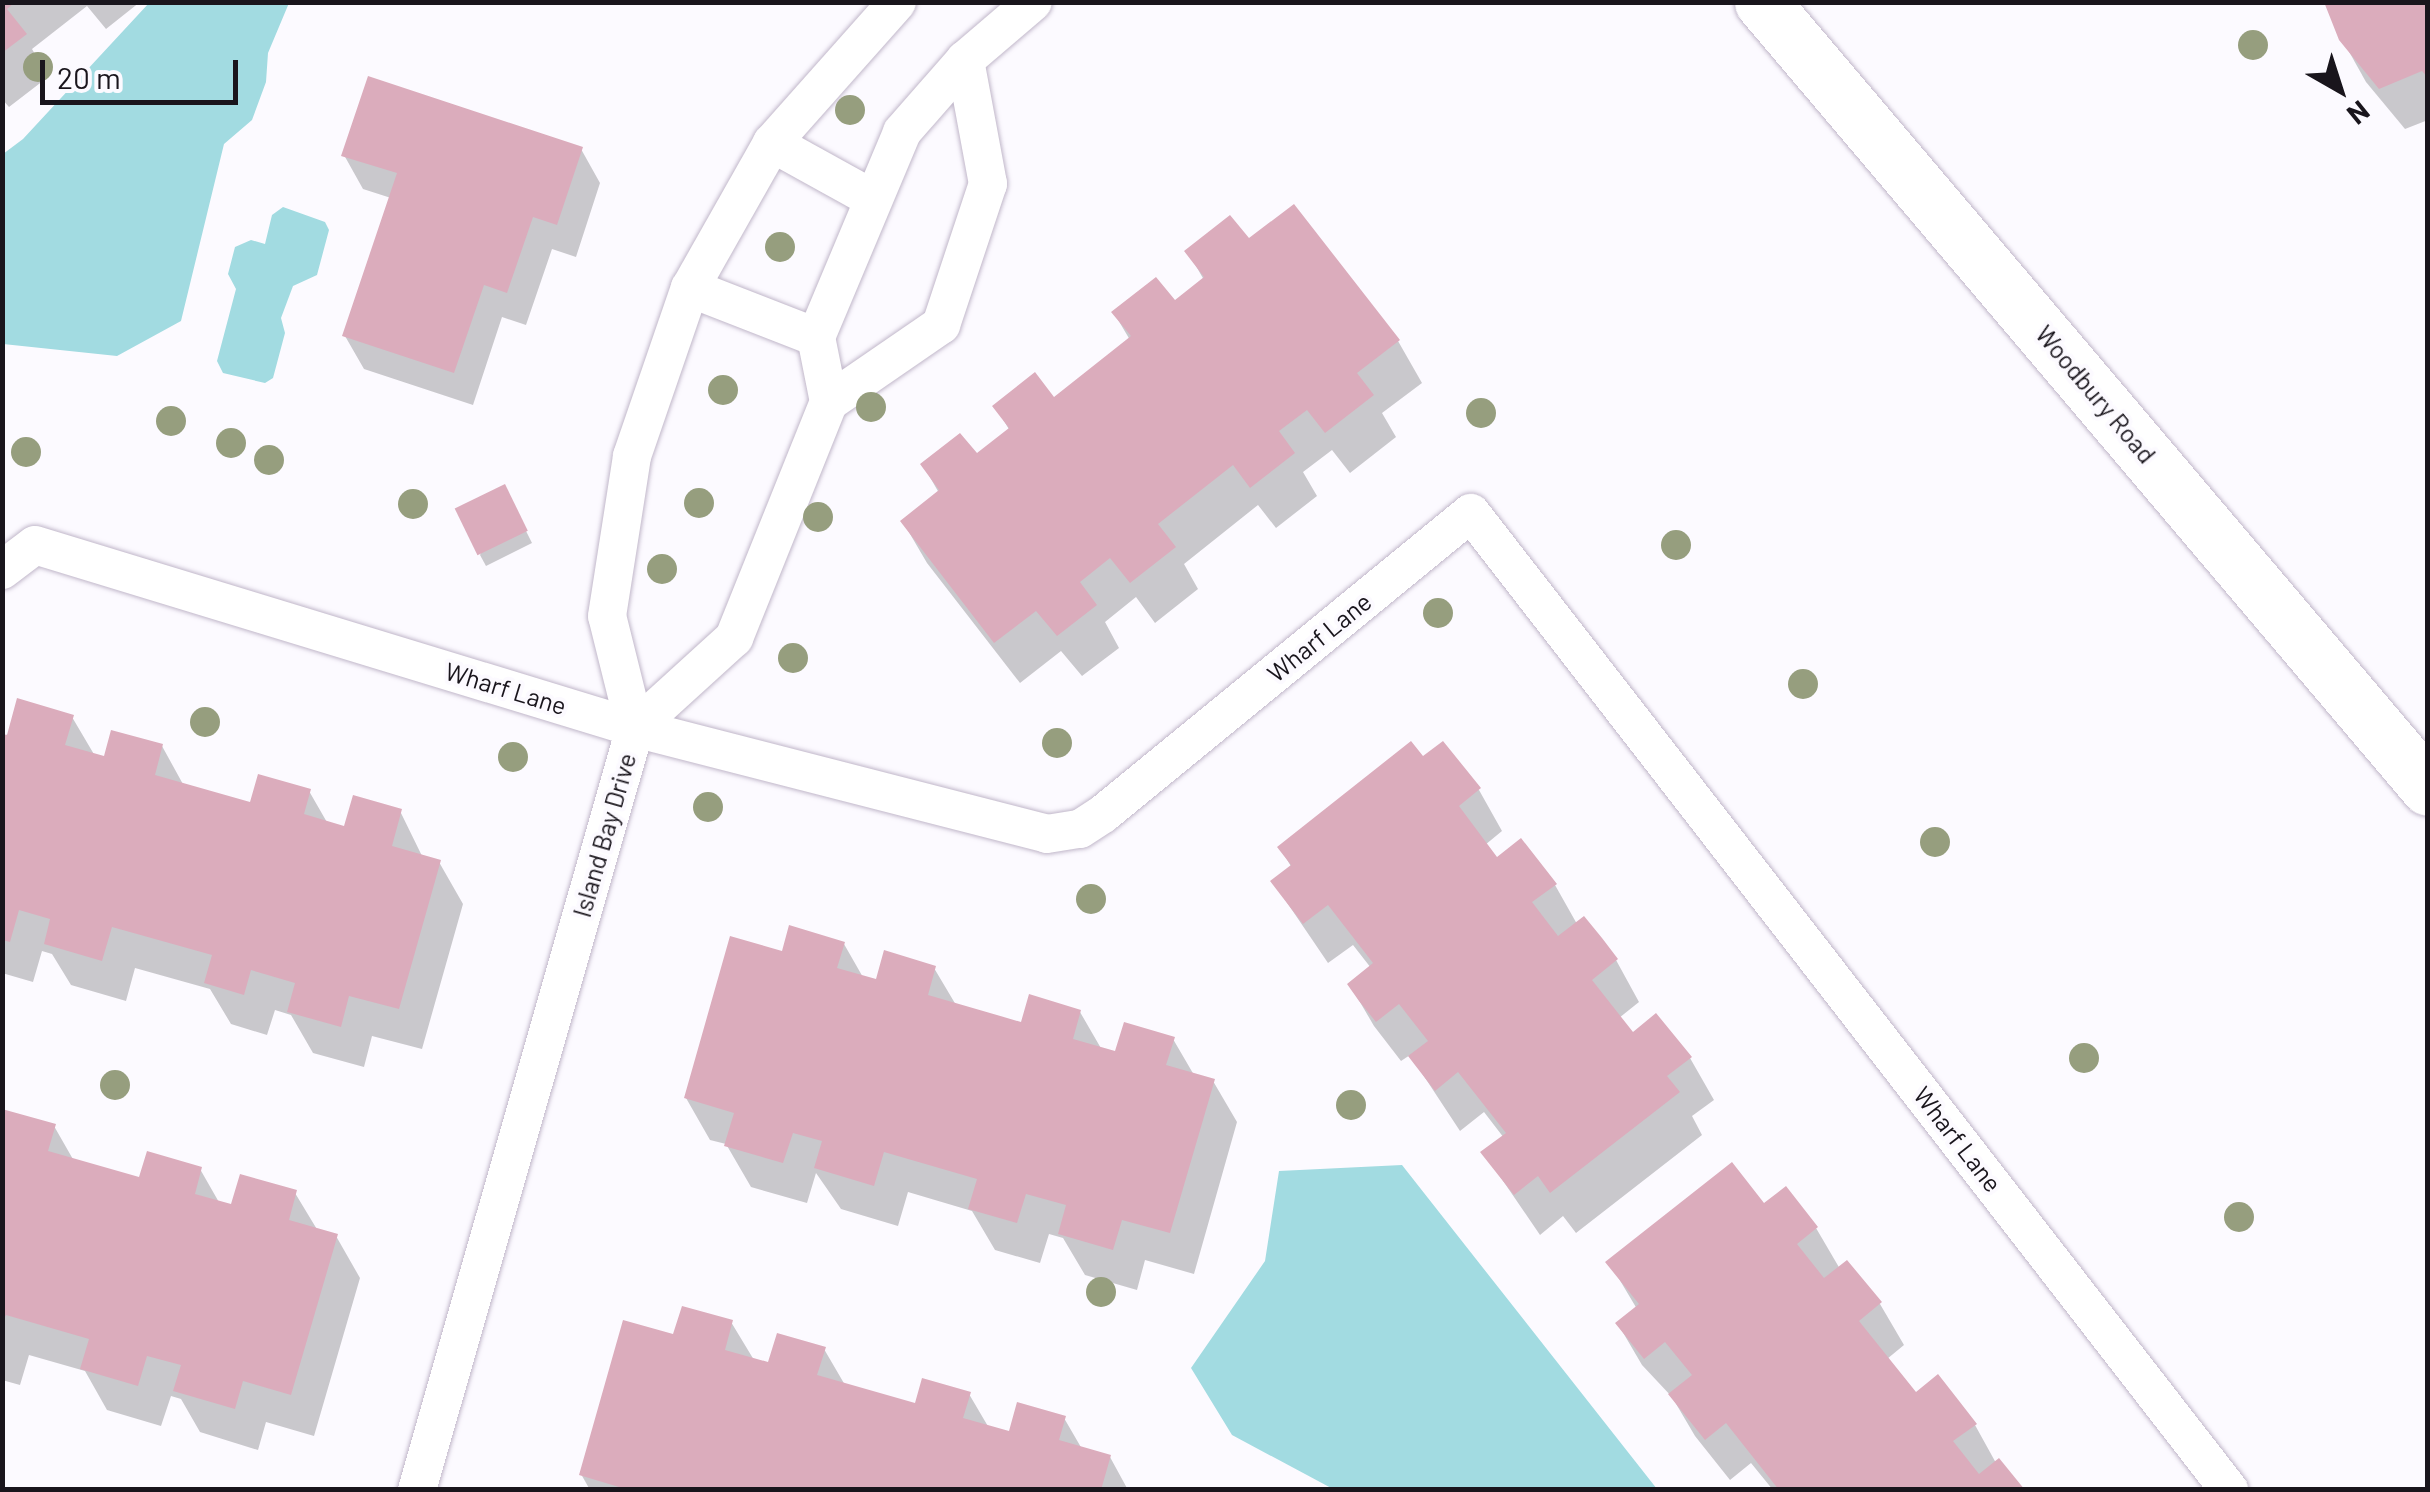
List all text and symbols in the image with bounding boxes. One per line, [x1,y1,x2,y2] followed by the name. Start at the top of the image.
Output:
[45,40,242,102] scale bar
[2290,40,2390,140] north arrow
[57,59,121,95] text: 20 m
[2341,94,2377,132] text: N
[2030,319,2162,469] street label: Woodbury Road
[1261,586,1377,688] street label: Wharf Lane
[442,655,570,721] street label: Wharf Lane
[566,749,642,921] street label: Island Bay Drive
[1908,1080,2008,1198] street label: Wharf Lane

